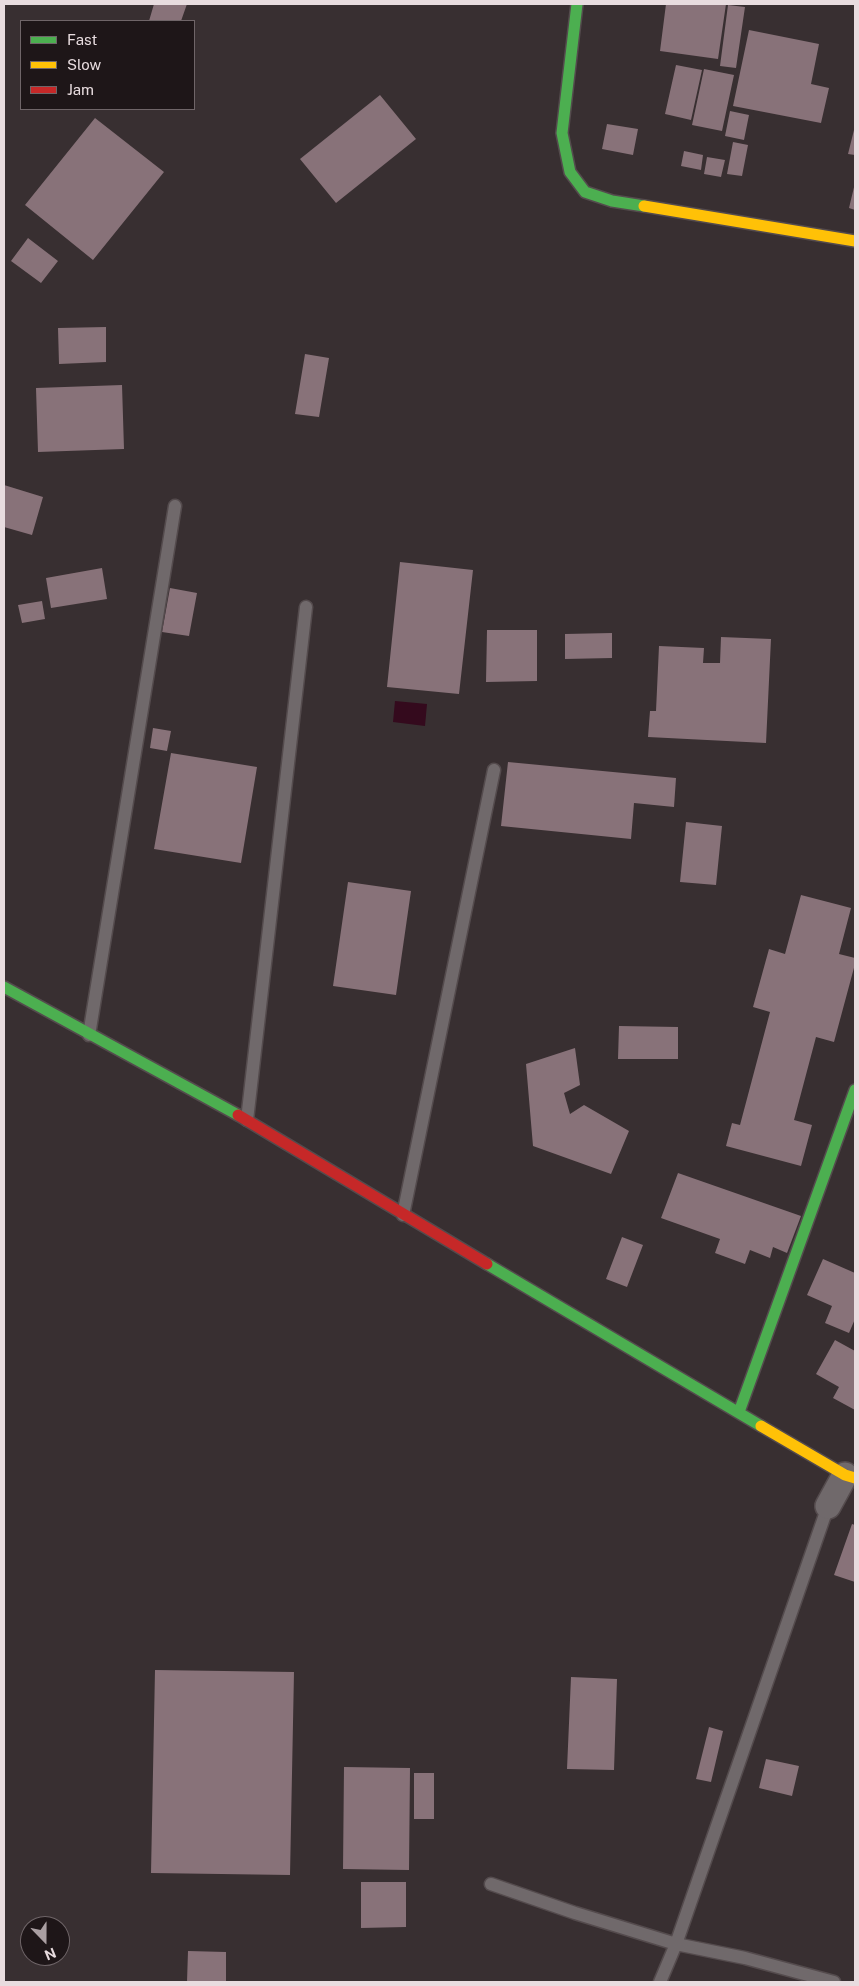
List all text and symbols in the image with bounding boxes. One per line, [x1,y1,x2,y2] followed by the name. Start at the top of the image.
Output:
[20,20,195,110] legend
[67,31,97,48] text: Fast
[67,56,101,73] text: Slow
[67,81,94,98] text: Jam
[20,1916,70,1966] north arrow
[42,1945,58,1963] text: N

